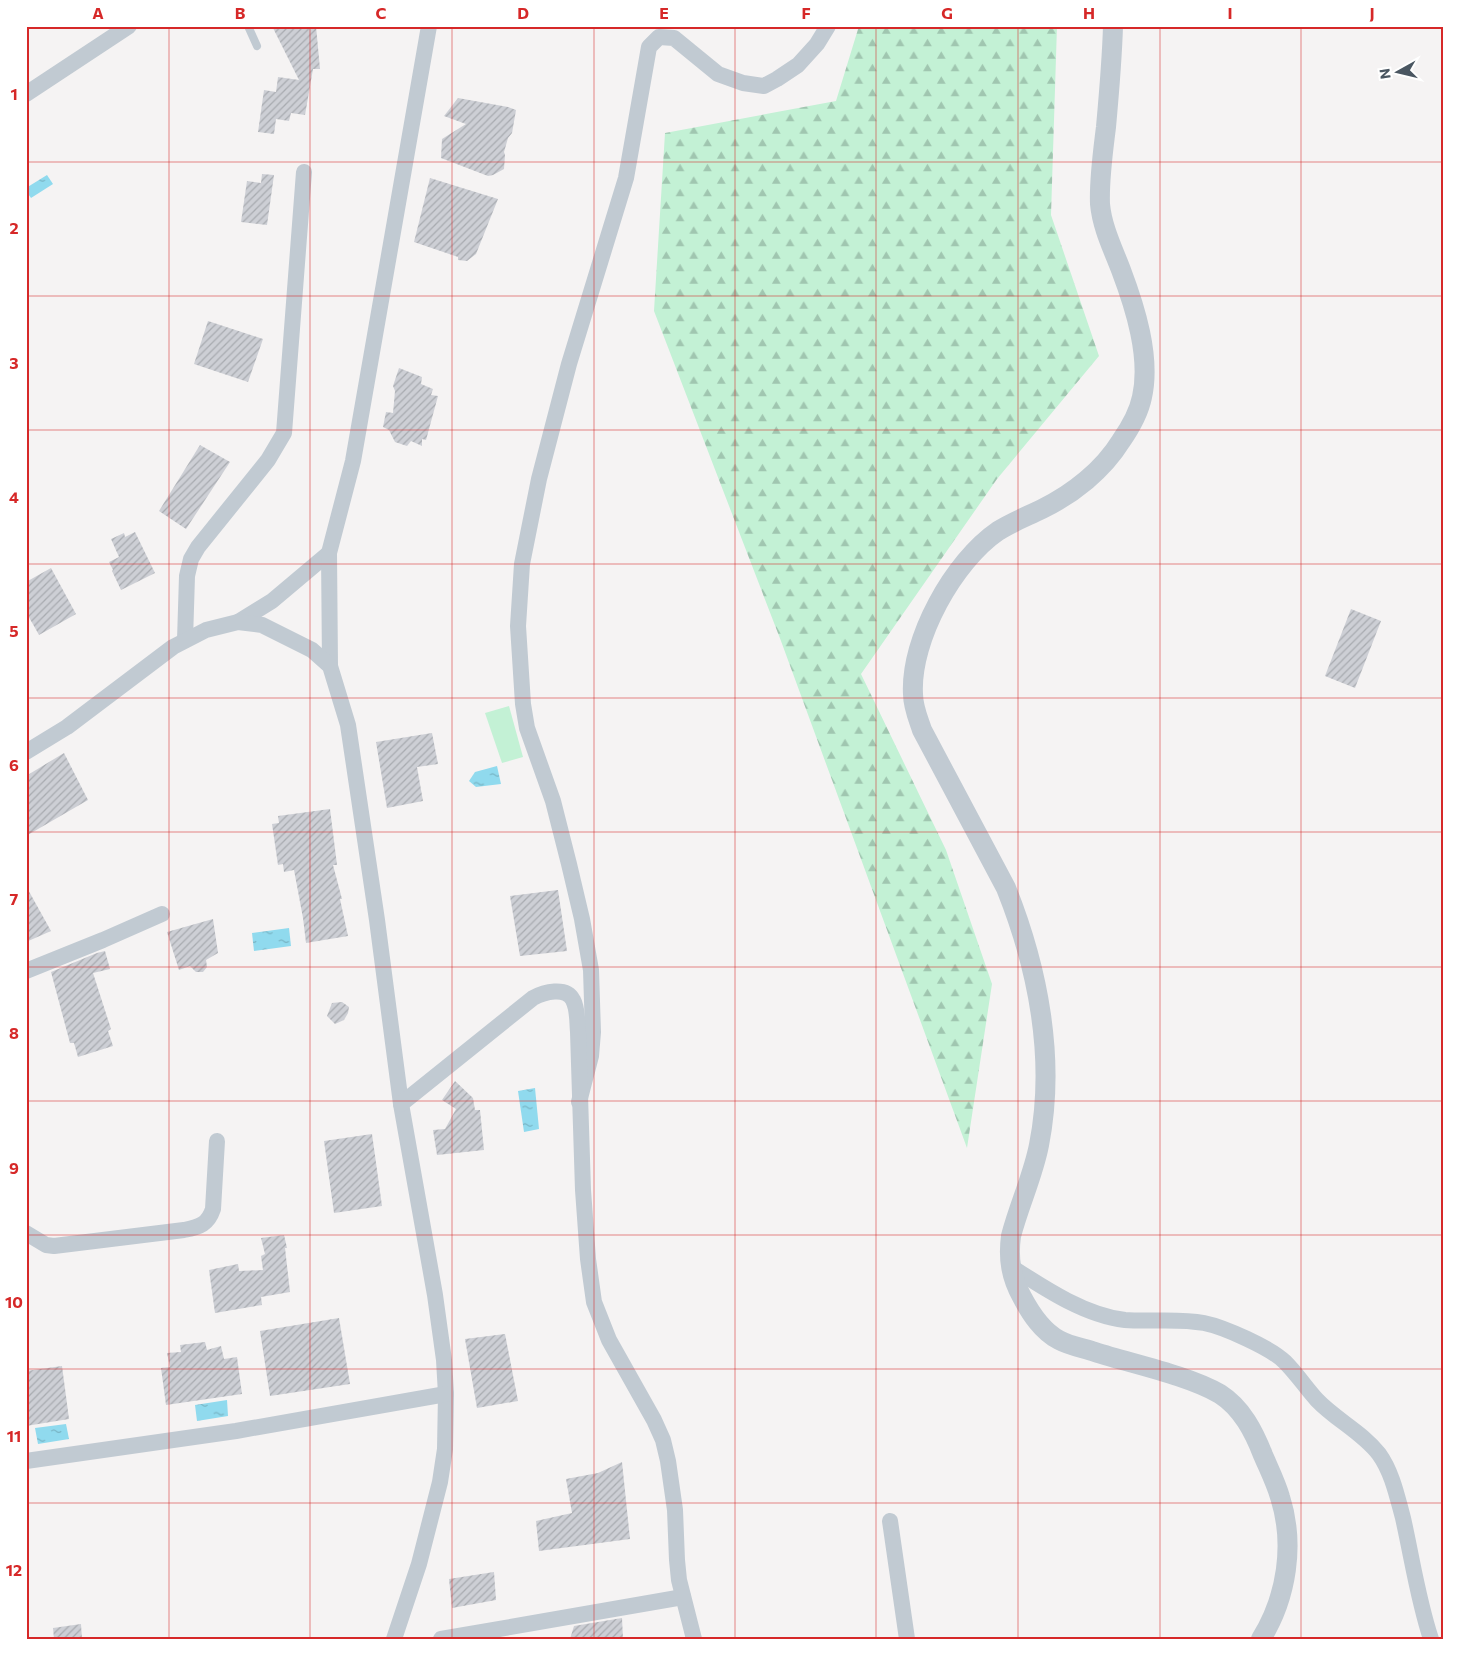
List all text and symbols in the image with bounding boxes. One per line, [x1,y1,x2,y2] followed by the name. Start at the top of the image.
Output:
[92,3,104,22] text: A
[235,3,246,22] text: B
[376,3,387,22] text: C
[517,3,529,22] text: D
[659,3,669,22] text: E
[801,3,811,22] text: F
[941,3,953,22] text: G
[1083,3,1095,22] text: H
[1227,3,1233,22] text: I
[1369,3,1375,22] text: J
[1372,48,1422,98] north arrow
[1375,67,1394,80] text: N
[10,84,18,103] text: 1
[9,218,19,237] text: 2
[9,353,19,372] text: 3
[9,487,19,506] text: 4
[9,621,19,640] text: 5
[9,755,19,774] text: 6
[10,889,19,908] text: 7
[9,1023,19,1042] text: 8
[9,1158,19,1177] text: 9
[5,1292,23,1311] text: 10
[7,1426,21,1445] text: 11
[6,1560,22,1579] text: 12

